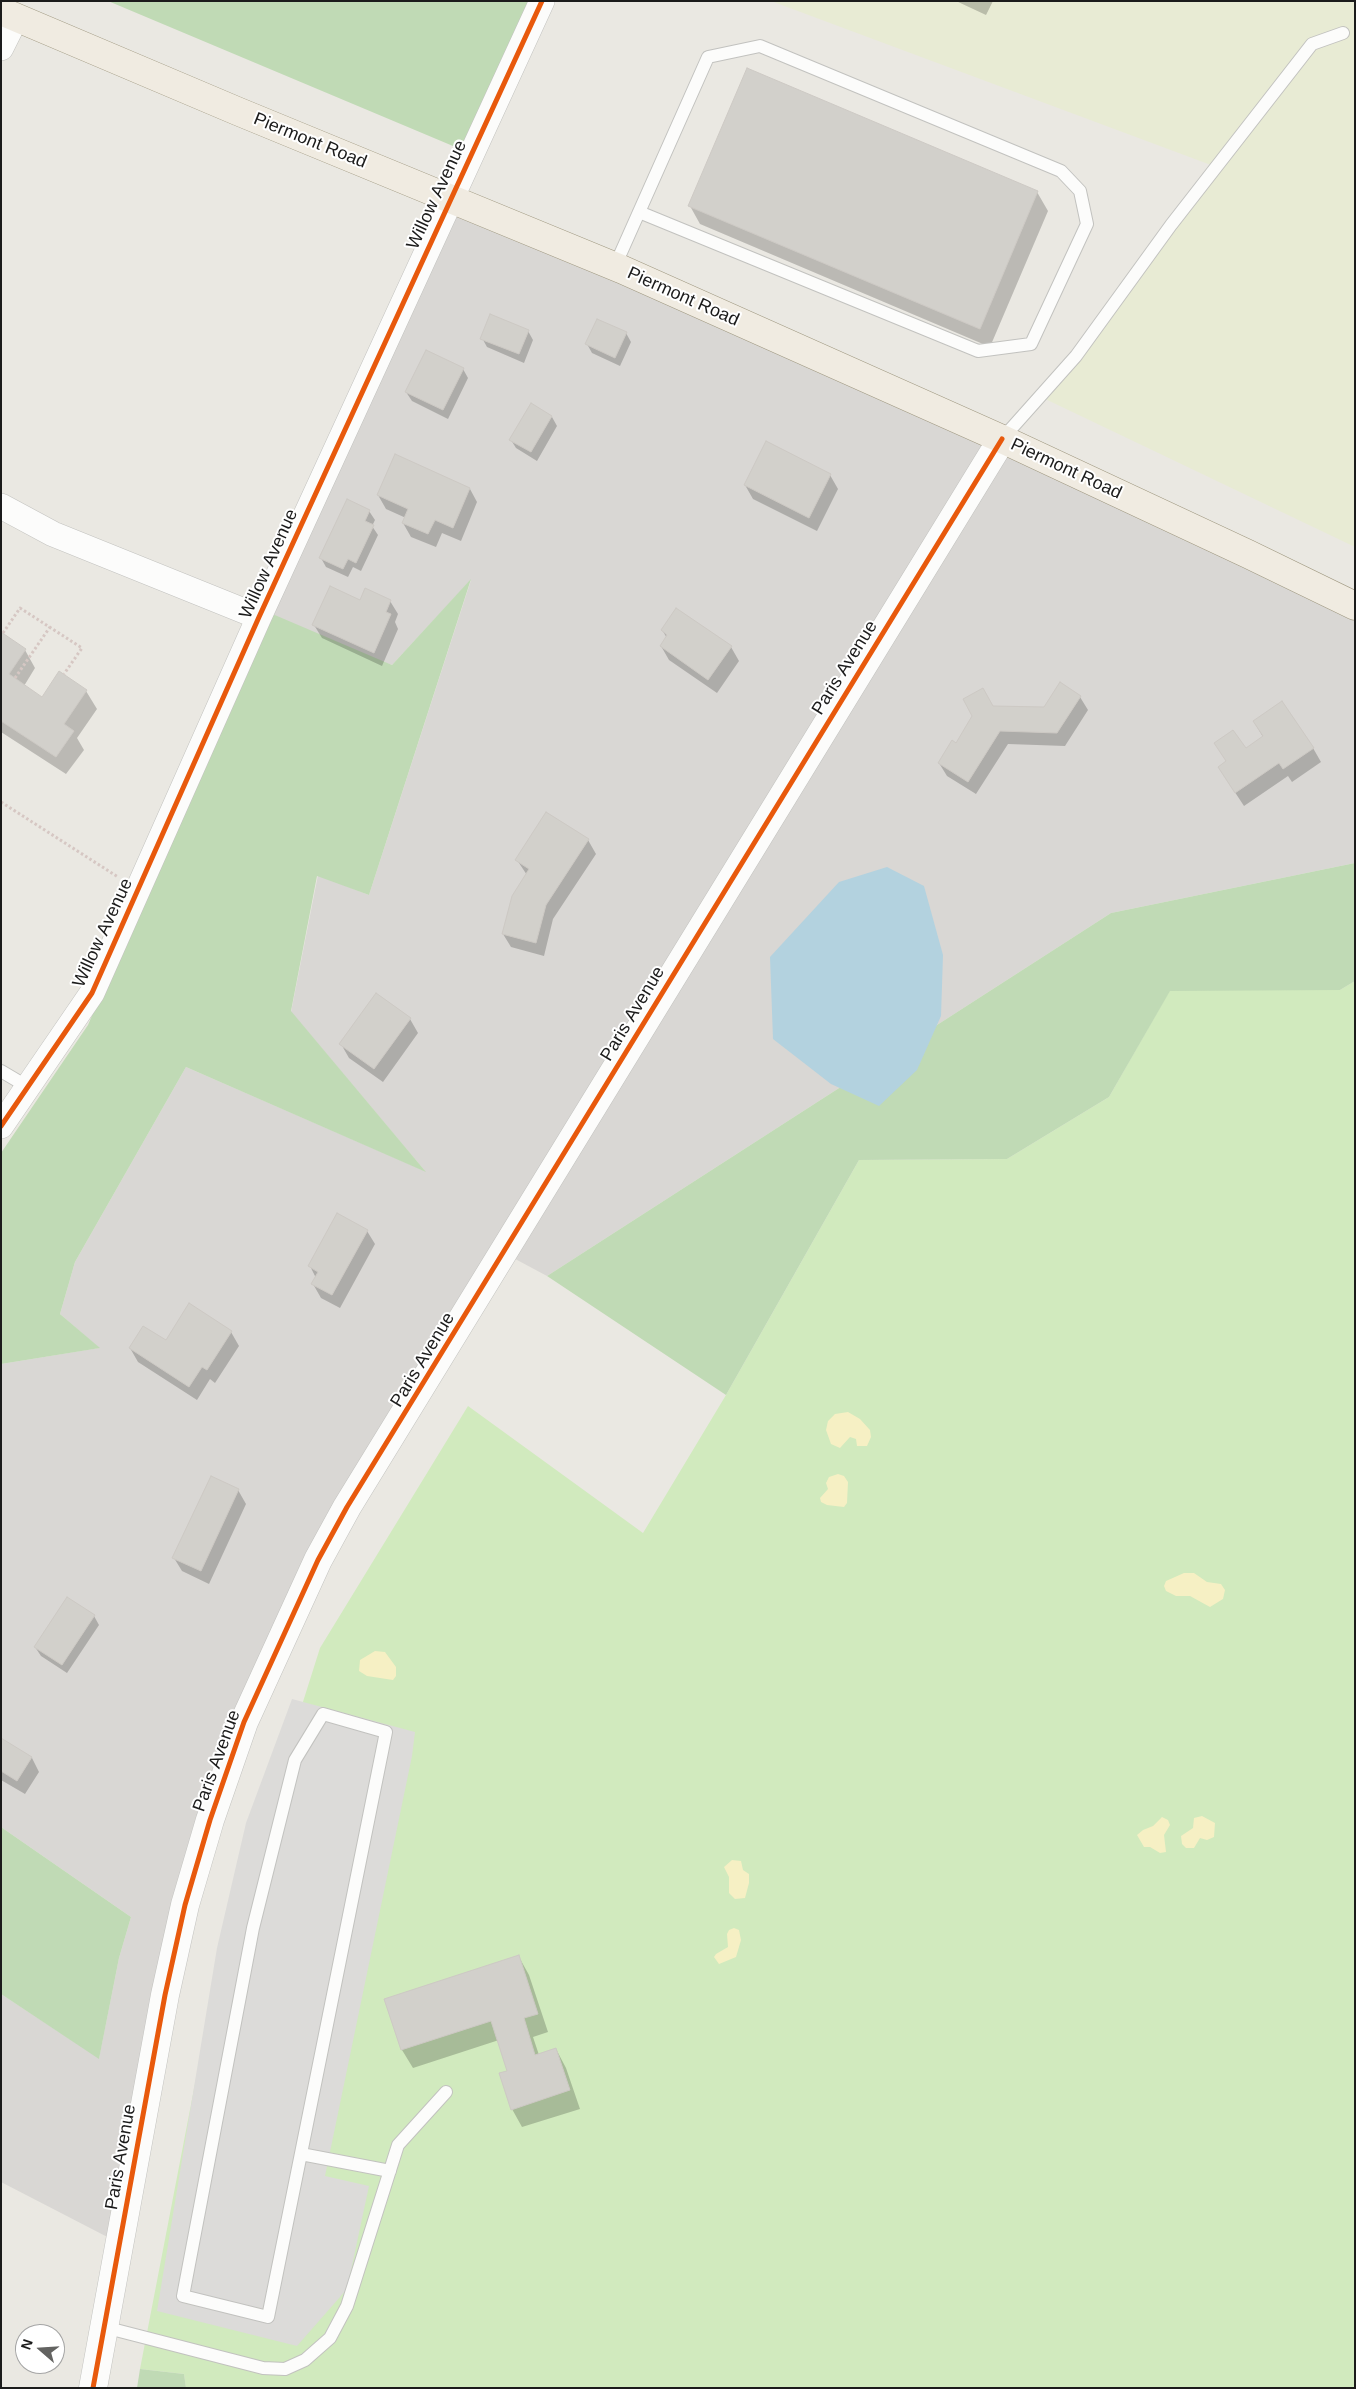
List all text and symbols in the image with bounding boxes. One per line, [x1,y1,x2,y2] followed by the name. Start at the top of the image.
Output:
[250,108,370,174] street label: Piermont Road
[402,137,472,253] street label: Willow Avenue
[624,263,742,331] street label: Piermont Road
[1007,434,1125,504] street label: Piermont Road
[235,506,303,622] street label: Willow Avenue
[808,617,882,719] street label: Paris Avenue
[68,875,138,991] street label: Willow Avenue
[596,963,670,1065] street label: Paris Avenue
[386,1309,460,1411] street label: Paris Avenue
[189,1707,245,1815] street label: Paris Avenue
[101,2103,141,2211] street label: Paris Avenue
[15,2324,65,2374] north arrow
[18,2337,36,2352] text: N

